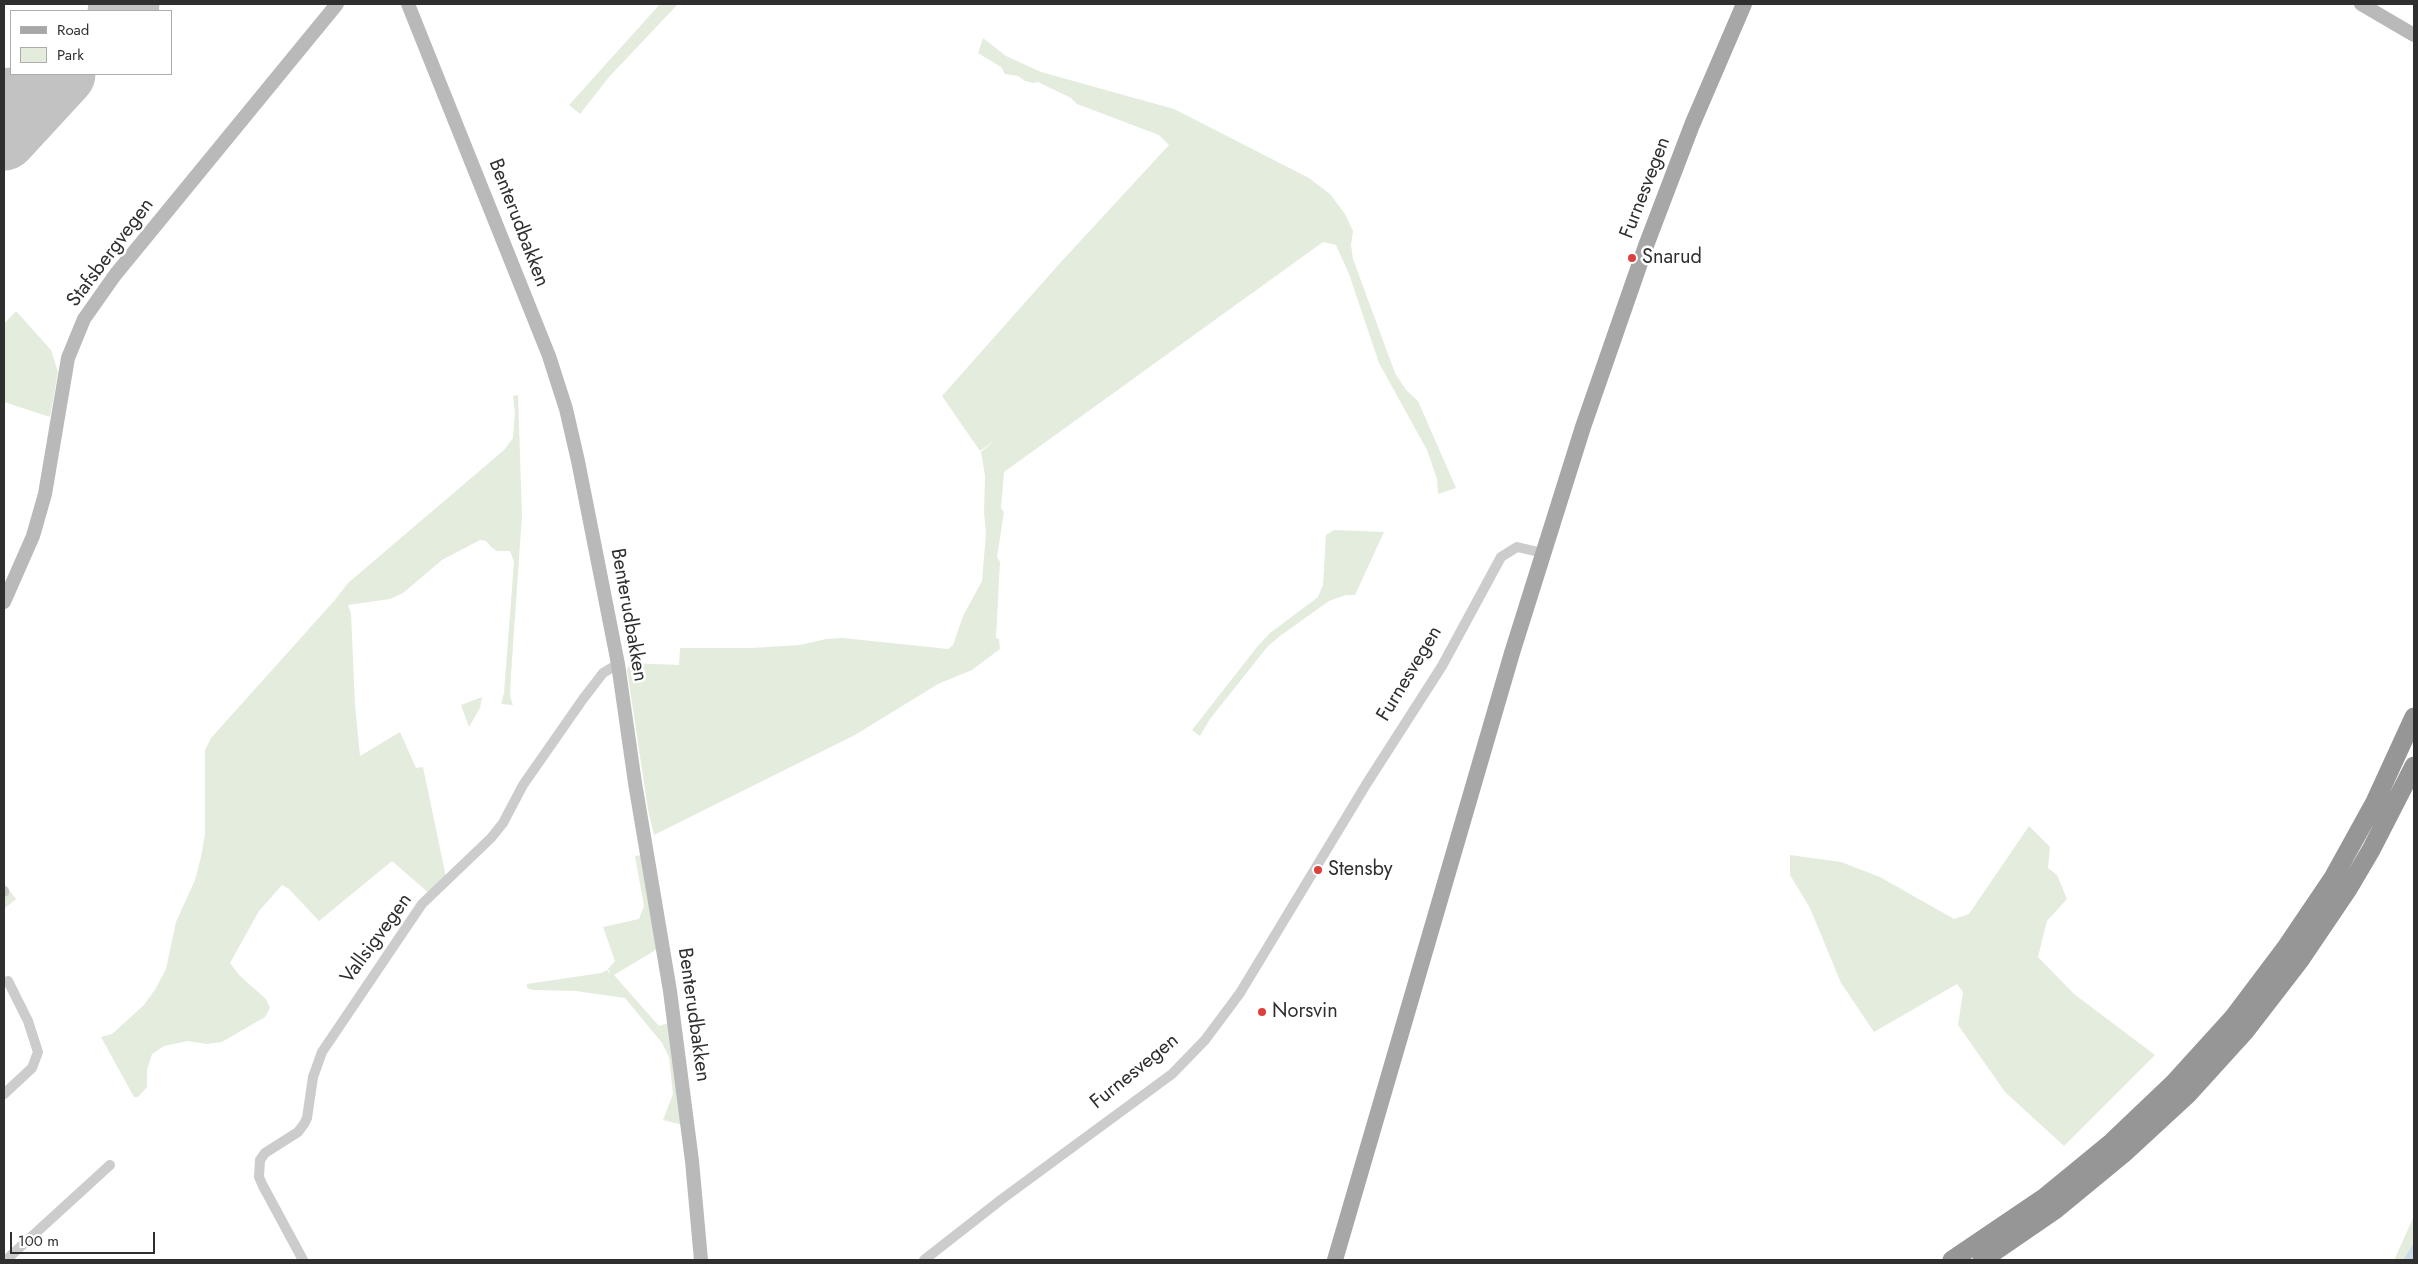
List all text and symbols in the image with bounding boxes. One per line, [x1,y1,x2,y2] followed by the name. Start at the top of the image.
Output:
[10,10,172,75] legend
[57,19,89,41] text: Road
[57,44,84,66] text: Park
[1616,134,1676,242] street label: Furnesvegen
[483,156,553,290] street label: Benterudbakken
[62,194,160,312] street label: Stafsbergvegen
[1642,246,1702,270] place label: Snarud
[1626,252,1638,264] marker: Snarud
[604,546,652,684] street label: Benterudbakken
[1372,622,1448,726] street label: Furnesvegen
[1328,858,1393,882] place label: Stensby
[1312,864,1324,876] marker: Stensby
[336,889,418,989] street label: Vallsigvegen
[672,947,714,1083] street label: Benterudbakken
[1272,1000,1338,1024] place label: Norsvin
[1256,1006,1268,1018] marker: Norsvin
[1086,1029,1184,1115] street label: Furnesvegen
[12,1222,158,1254] scale bar
[18,1230,59,1252] text: 100 m

